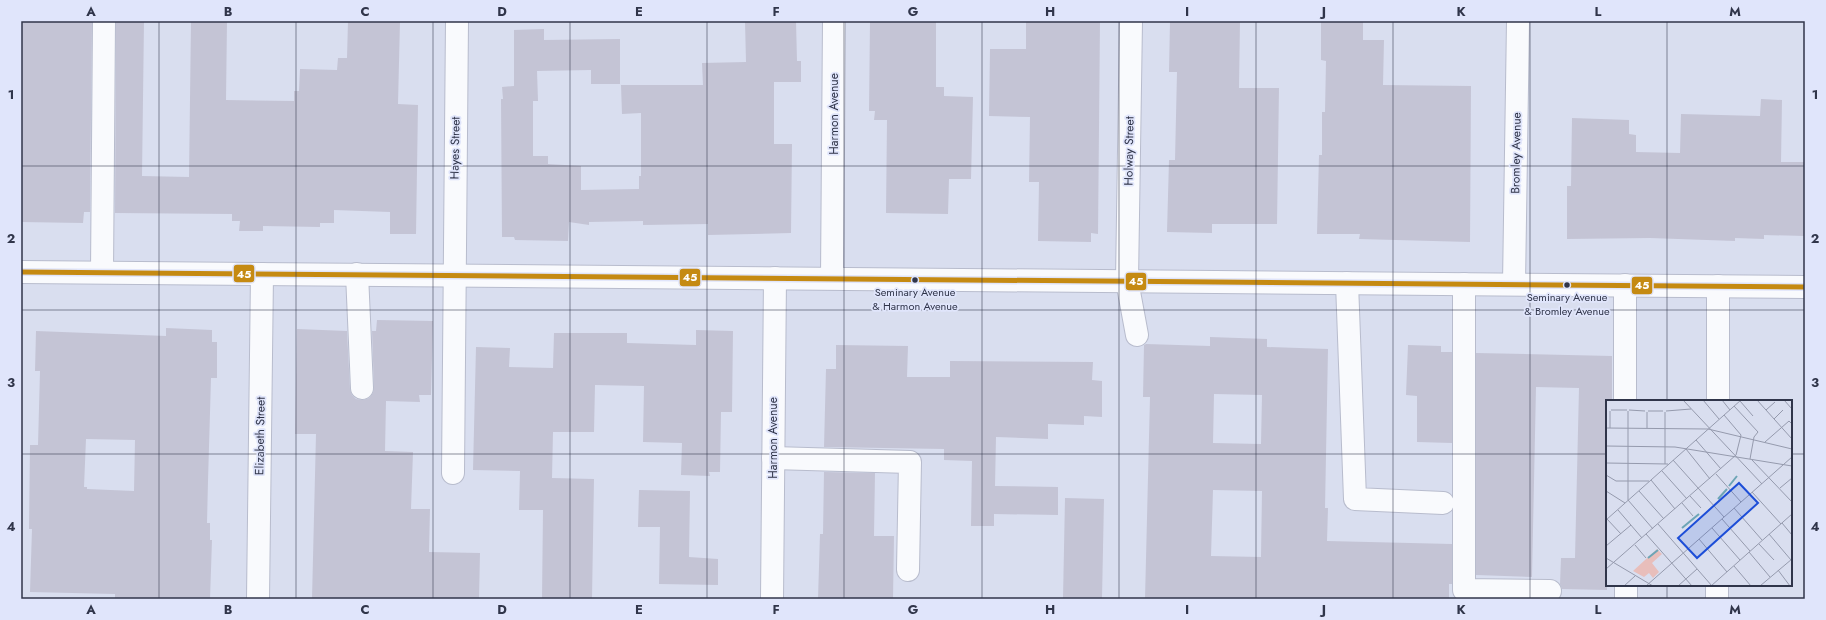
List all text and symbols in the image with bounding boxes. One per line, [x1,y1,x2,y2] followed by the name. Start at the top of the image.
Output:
[85,2,96,21] text: A
[224,2,233,21] text: B
[360,2,370,21] text: C
[497,2,507,21] text: D
[635,2,643,21] text: E
[772,2,780,21] text: F
[908,2,919,21] text: G
[1045,2,1055,21] text: H
[1185,2,1189,21] text: I
[1319,2,1326,21] text: J
[1456,2,1466,21] text: K
[1595,2,1602,21] text: L
[1729,2,1741,21] text: M
[825,73,843,155] street label: Harmon Avenue
[8,85,14,104] text: 1
[1812,85,1818,104] text: 1
[1506,112,1526,194] street label: Bromley Avenue
[445,116,465,179] street label: Hayes Street
[1119,116,1139,186] street label: Holway Street
[7,229,15,248] text: 2
[1811,229,1819,248] text: 2
[233,264,255,283] line badge: 45
[237,266,251,282] text: 45
[679,268,701,287] line badge: 45
[683,269,697,285] text: 45
[1125,272,1147,291] line badge: 45
[1129,273,1143,289] text: 45
[910,275,920,285] marker: Seminary Avenue & Harmon Avenue
[1631,276,1653,295] line badge: 45
[1635,277,1649,293] text: 45
[1562,280,1572,290] marker: Seminary Avenue & Bromley Avenue
[872,284,958,314] place label: Seminary Avenue & Harmon Avenue
[1524,289,1610,319] place label: Seminary Avenue & Bromley Avenue
[7,373,15,392] text: 3
[1811,373,1819,392] text: 3
[250,397,270,475] street label: Elizabeth Street
[764,397,782,479] street label: Harmon Avenue
[1606,400,1792,586] inset map
[6,517,16,536] text: 4
[1810,517,1820,536] text: 4
[85,600,96,619] text: A
[224,600,233,619] text: B
[360,600,370,619] text: C
[497,600,507,619] text: D
[635,600,643,619] text: E
[772,600,780,619] text: F
[908,600,919,619] text: G
[1045,600,1055,619] text: H
[1185,600,1189,619] text: I
[1319,600,1326,619] text: J
[1456,600,1466,619] text: K
[1595,600,1602,619] text: L
[1729,600,1741,619] text: M

